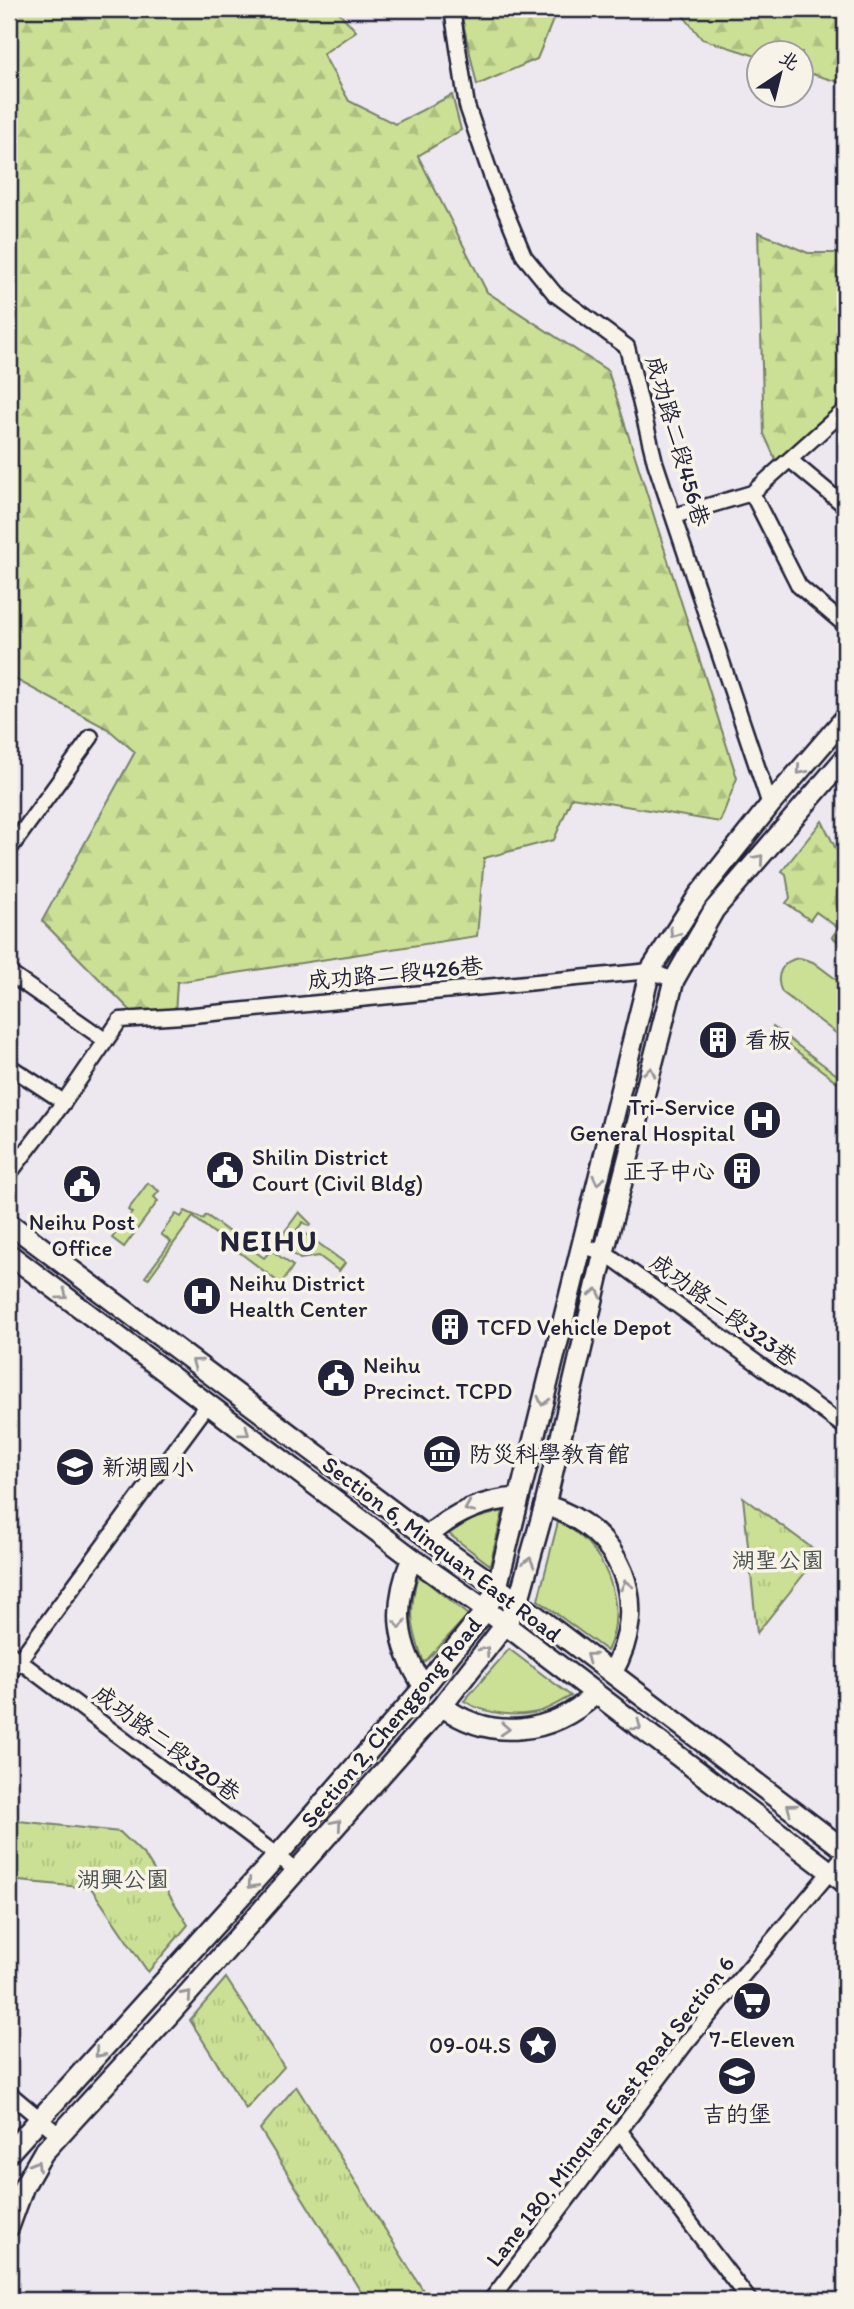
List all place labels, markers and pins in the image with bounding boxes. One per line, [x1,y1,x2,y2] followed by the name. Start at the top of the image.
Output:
[697,1019,739,1061] building icon: 看板
[745,1026,791,1054] place label: 看板
[570,1093,735,1147] place label: Tri-Service General Hospital
[741,1099,783,1141] hospital icon: Tri-Service General Hospital
[252,1143,423,1197] place label: Shilin District Court (Civil Bldg)
[204,1149,246,1191] public building icon: Shilin District Court (Civil Bldg)
[721,1150,763,1192] building icon: 正子中心
[623,1157,715,1185] place label: 正子中心
[61,1163,103,1205] public building icon: Neihu Post Office
[29,1208,136,1262] place label: Neihu Post Office
[229,1269,367,1323] place label: Neihu District Health Center
[181,1275,223,1317] hospital icon: Neihu District Health Center
[429,1306,471,1348] building icon: TCFD Vehicle Depot
[477,1313,672,1341] place label: TCFD Vehicle Depot
[363,1351,512,1405] place label: Neihu Precinct. TCPD
[315,1357,357,1399] public building icon: Neihu Precinct. TCPD
[421,1433,463,1475] museum icon: 防災科學教育館
[469,1440,630,1468] place label: 防災科學教育館
[54,1446,96,1488] school or university icon: 新湖國小
[102,1453,194,1481] place label: 新湖國小
[731,1980,773,2022] supermarket icon: 7-Eleven
[517,2024,559,2066] place icon: 09-04.S
[709,2025,795,2053] place label: 7-Eleven
[429,2031,511,2059] place label: 09-04.S
[716,2055,758,2097] school or university icon: 吉的堡
[703,2100,772,2128] place label: 吉的堡

